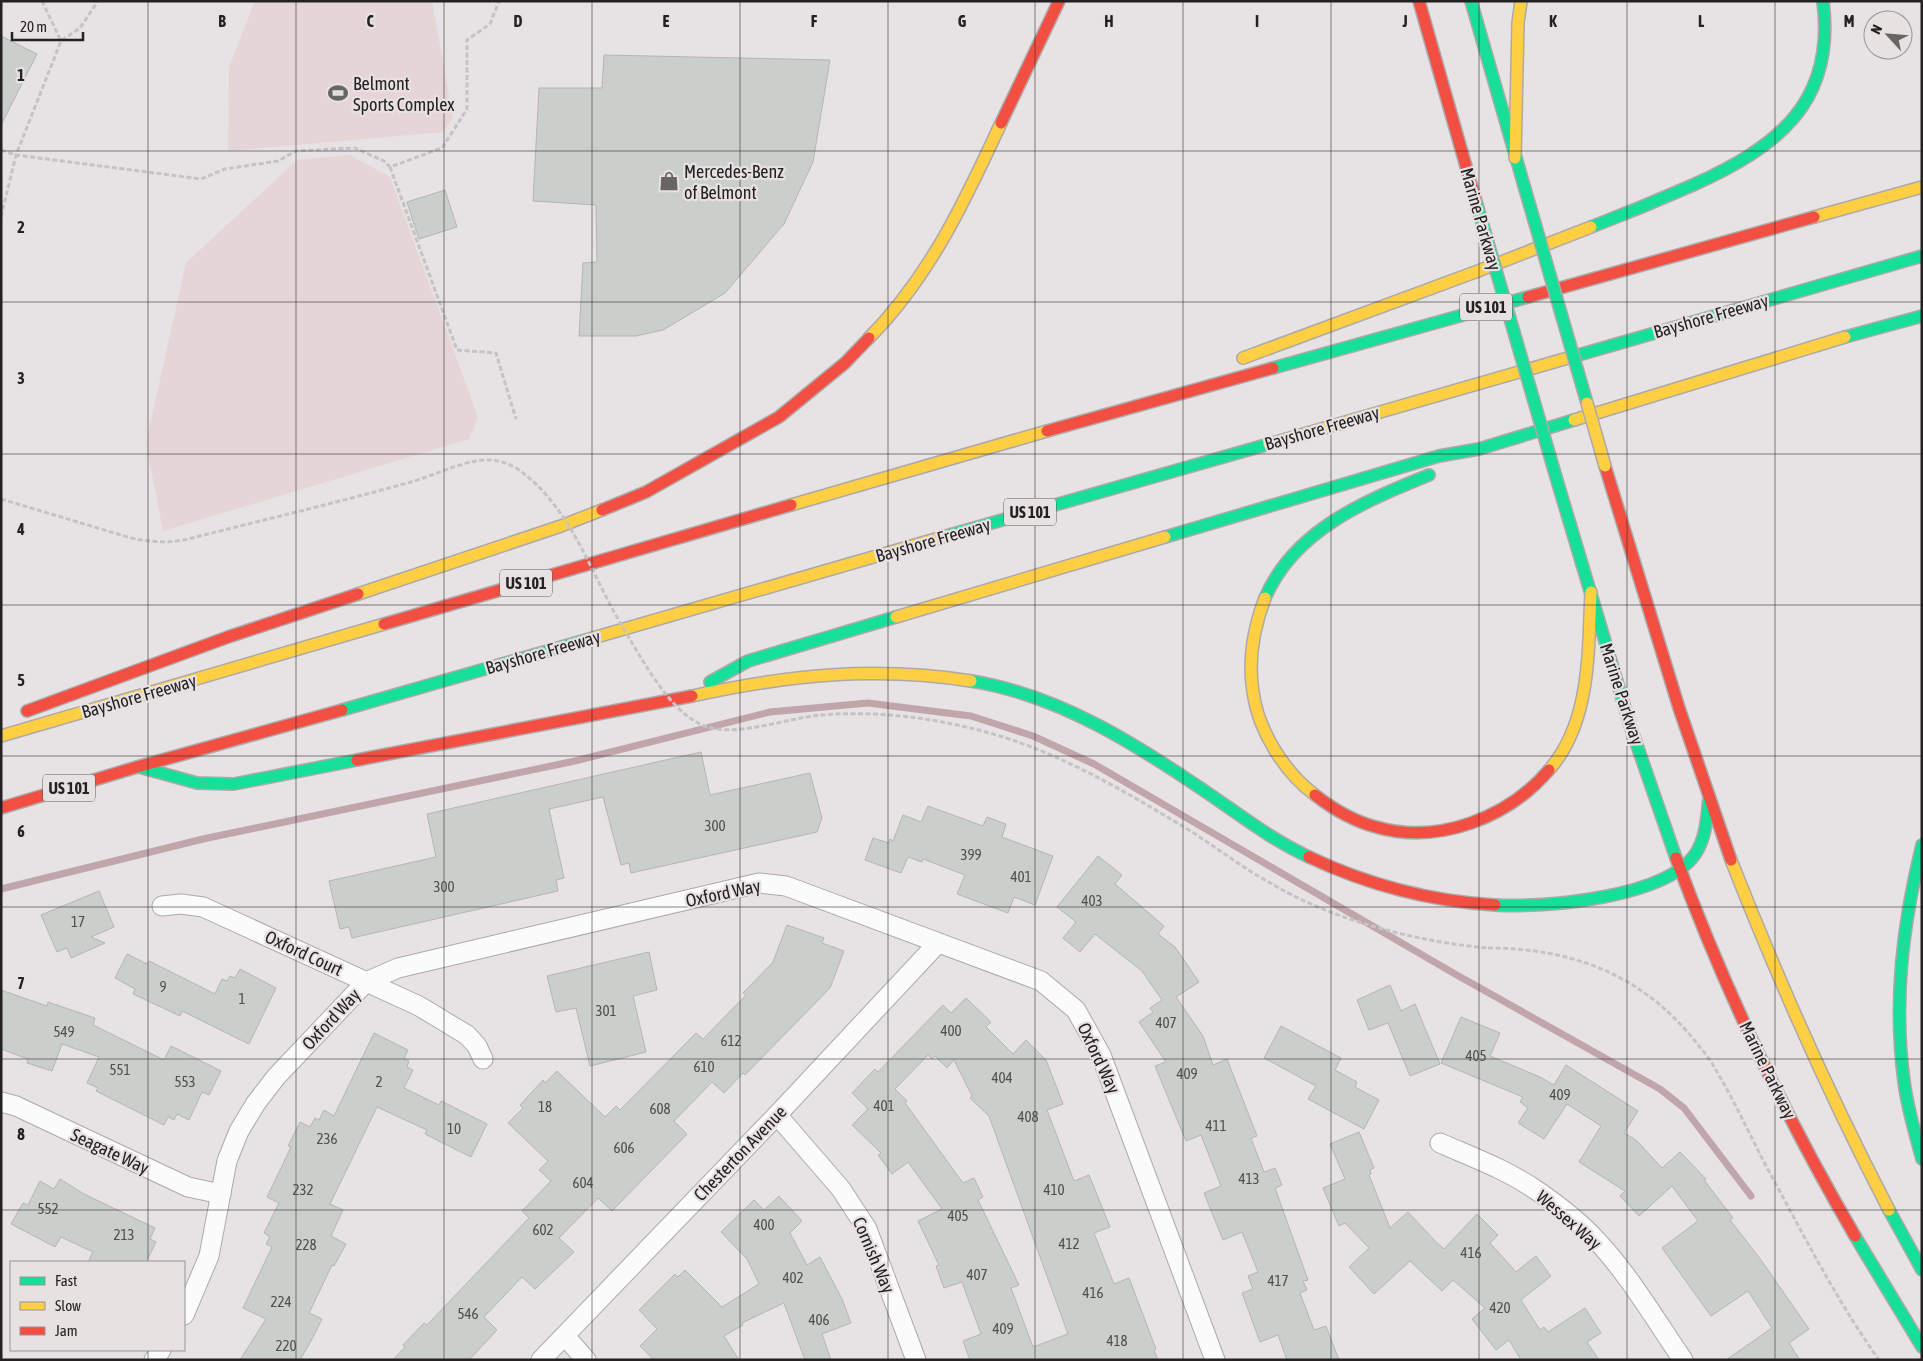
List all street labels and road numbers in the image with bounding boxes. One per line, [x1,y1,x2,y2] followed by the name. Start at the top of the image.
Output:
[1456,165,1506,273] street label: Marine Parkway
[1651,290,1771,342] street label: Bayshore Freeway
[1460,294,1512,320] road number: US 101
[1262,402,1382,454] street label: Bayshore Freeway
[1004,498,1056,526] road number: US 101
[873,514,993,566] street label: Bayshore Freeway
[500,570,552,596] road number: US 101
[483,626,603,678] street label: Bayshore Freeway
[1596,641,1648,747] street label: Marine Parkway
[79,670,199,722] street label: Bayshore Freeway
[43,774,95,801] road number: US 101
[684,875,762,911] street label: Oxford Way
[262,926,346,980] street label: Oxford Court
[297,984,365,1054] street label: Oxford Way
[1735,1018,1801,1122] street label: Marine Parkway
[1073,1019,1125,1097] street label: Oxford Way
[689,1101,791,1205] street label: Chesterton Avenue
[68,1124,152,1178] street label: Seagate Way
[1532,1186,1606,1254] street label: Wessex Way
[849,1214,899,1296] street label: Cornish Way

